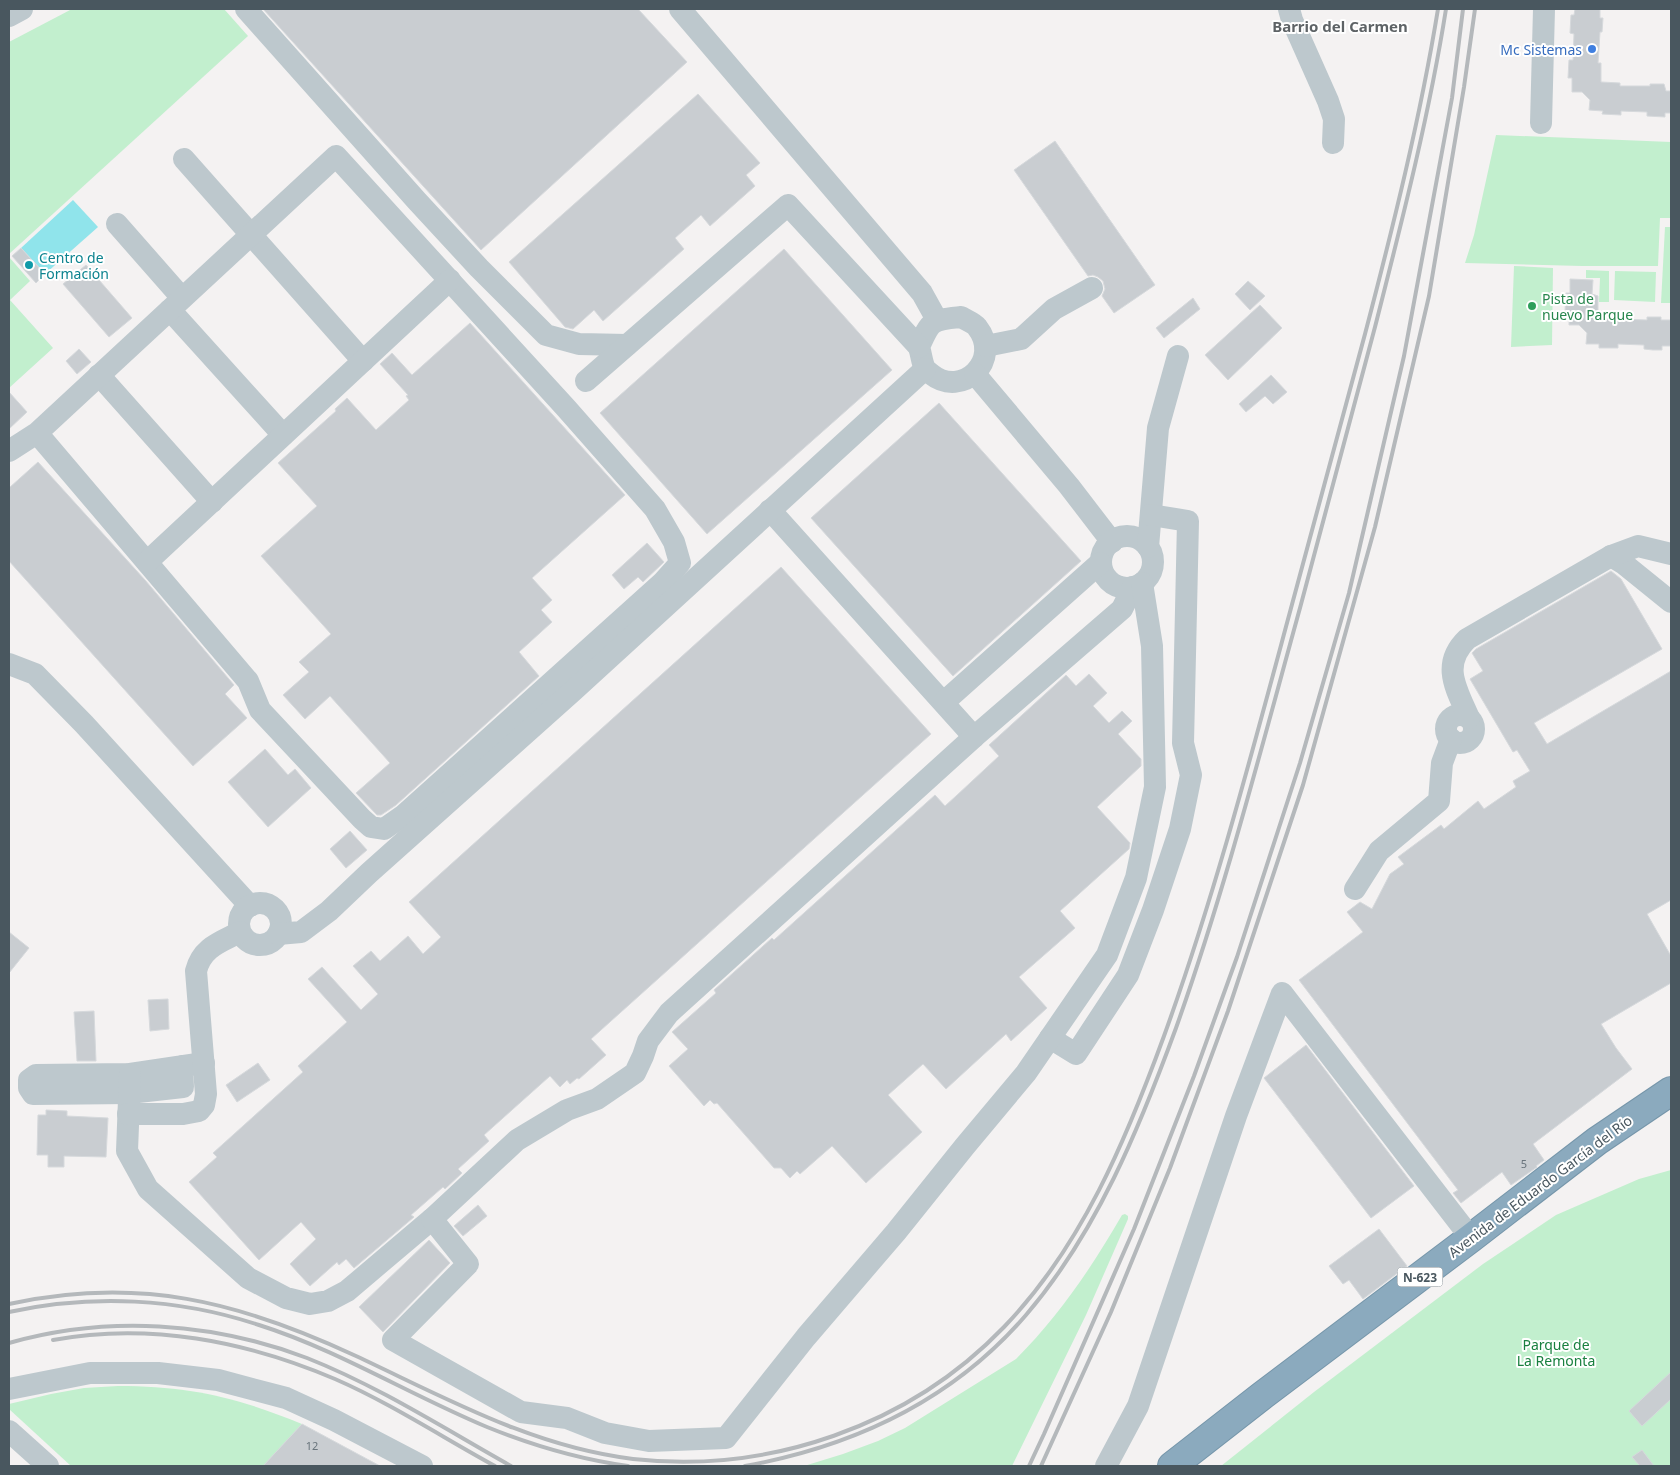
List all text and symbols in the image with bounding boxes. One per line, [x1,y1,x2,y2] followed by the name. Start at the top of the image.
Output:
[1272,16,1408,36] district label: Barrio del Carmen
[1500,40,1582,59] place label: Mc Sistemas
[1586,43,1598,55] marker: Mc Sistemas
[39,248,109,283] place label: Centro de Formación
[23,259,35,271] marker: Centro de Formación
[1542,289,1633,324] place label: Pista de nuevo Parque
[1526,300,1538,312] marker: Pista de nuevo Parque
[1444,1111,1636,1261] street label: Avenida de Eduardo García del Río
[1521,1156,1527,1171] house number: 5
[1398,1268,1442,1286] road number: N-623
[1517,1335,1595,1370] park label: Parque de La Remonta
[306,1438,318,1453] house number: 12

